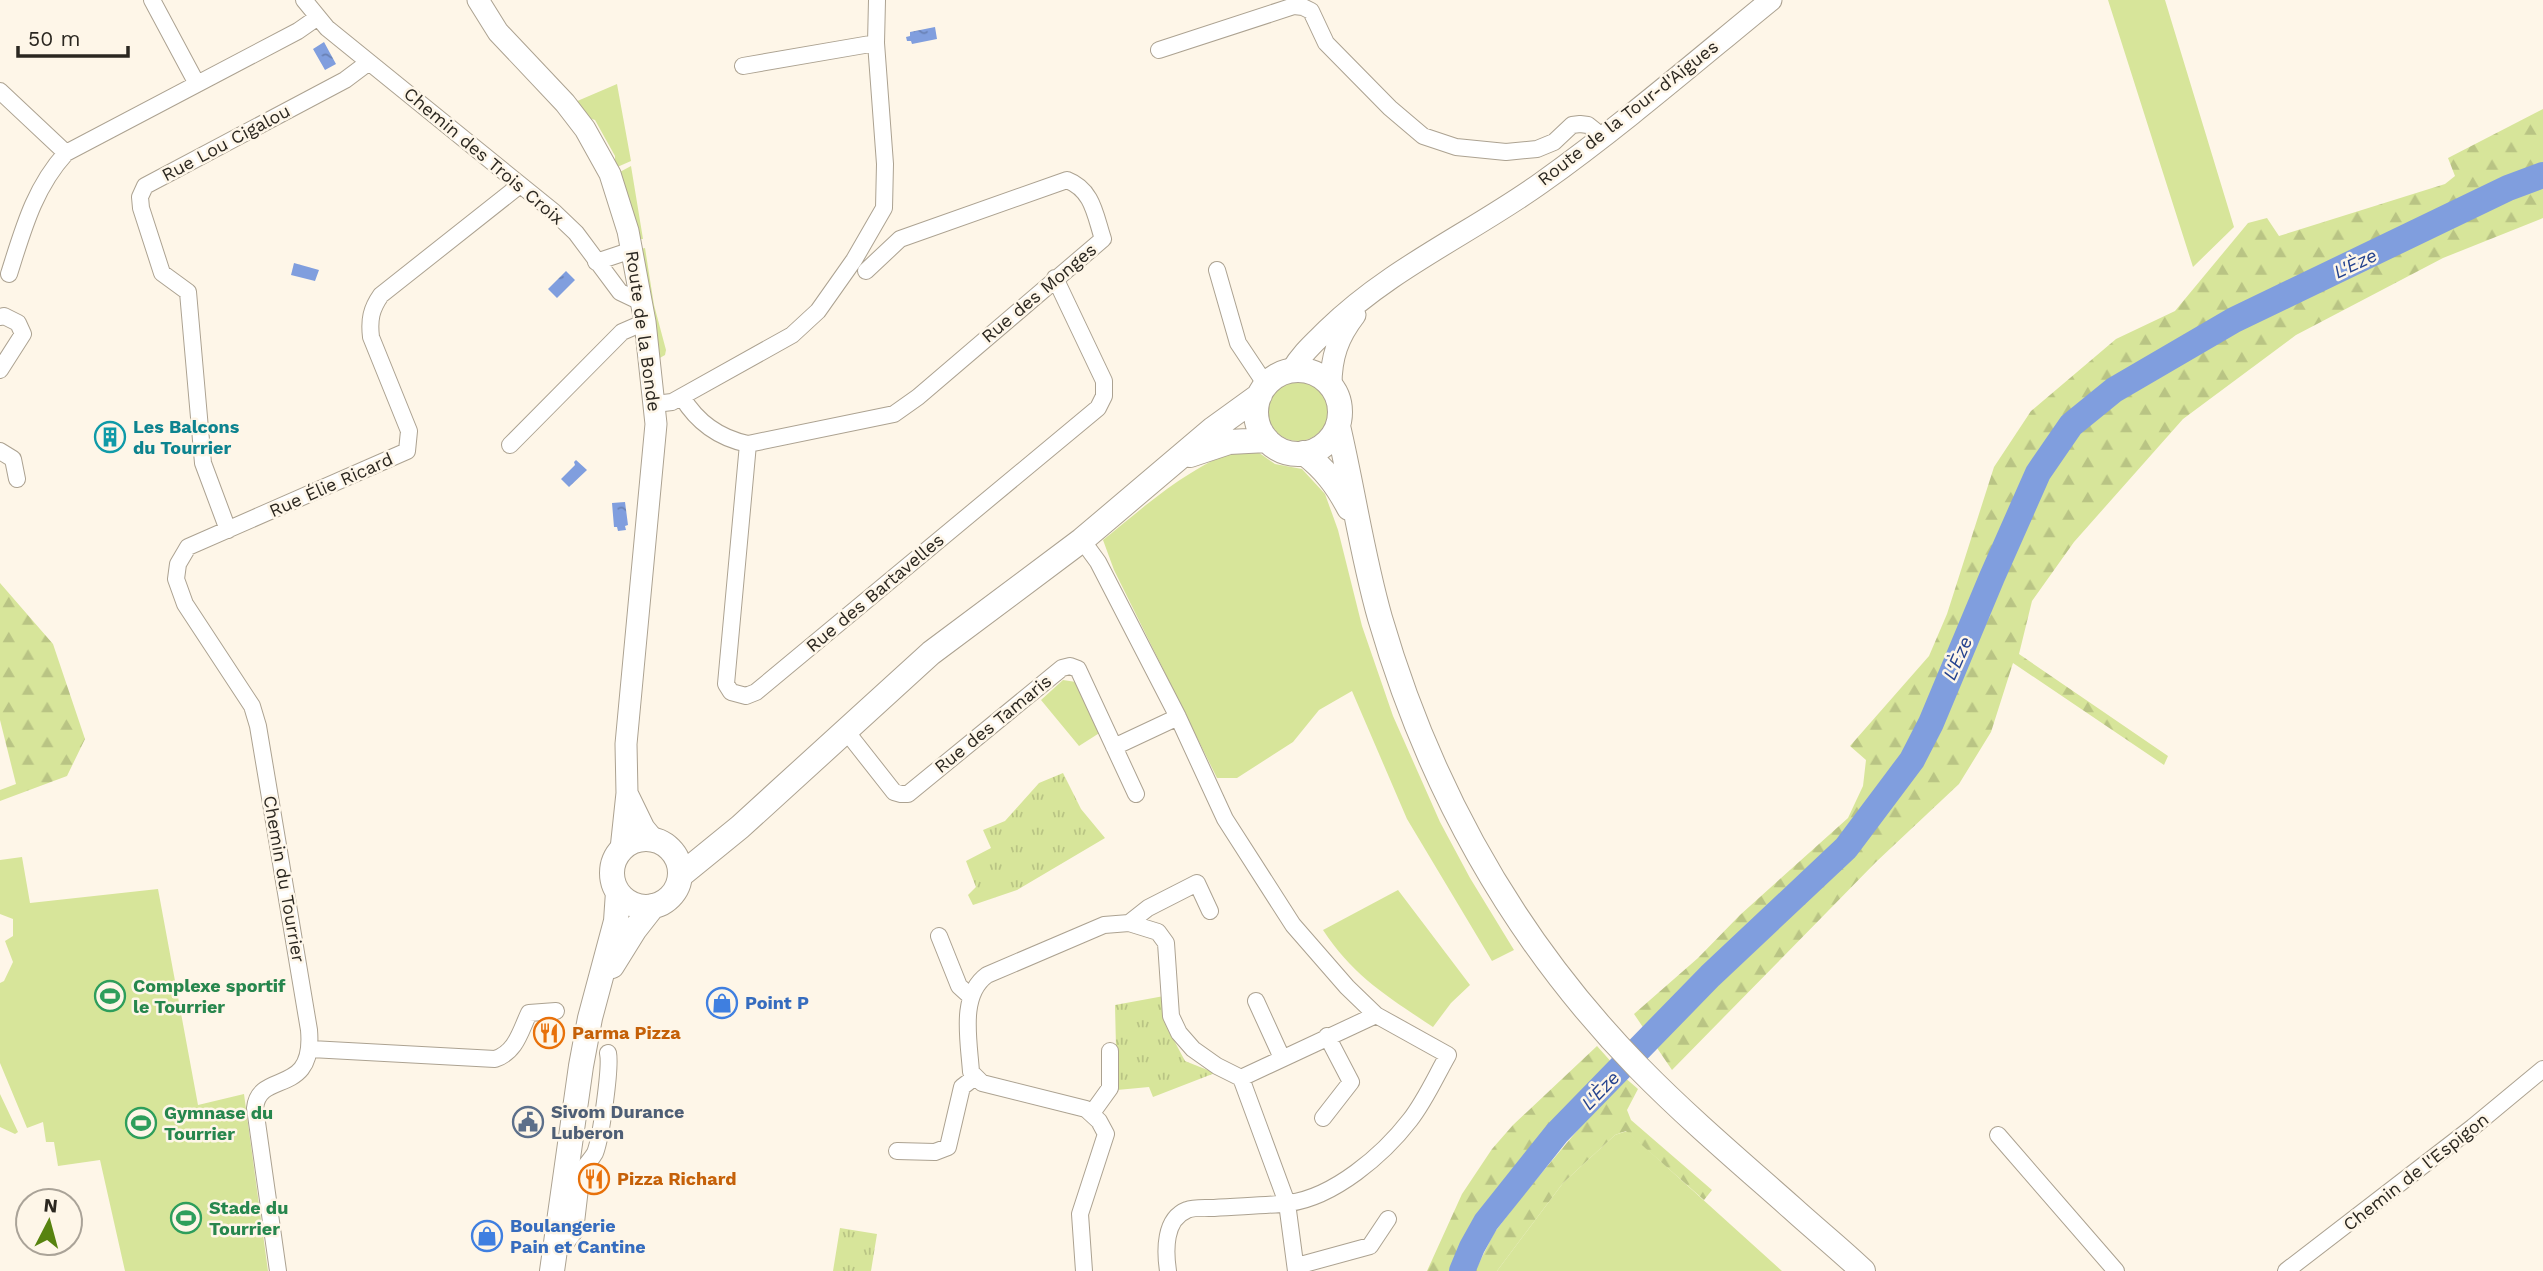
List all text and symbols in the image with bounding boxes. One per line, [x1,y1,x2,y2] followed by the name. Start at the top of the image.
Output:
[18,14,128,58] scale bar
[28,26,80,51] text: 50 m
[1533,36,1722,190] street label: Route de la Tour-d'Aigues
[400,83,569,229] street label: Chemin des Trois Croix
[158,100,294,185] street label: Rue Lou Cigalou
[977,239,1100,347] street label: Rue des Monges
[2330,243,2381,283] water label: L'Èze
[622,249,665,413] street label: Route de la Bonde
[133,416,240,458] place label: Les Balcons du Tourrier
[93,420,127,454] building icon: Les Balcons du Tourrier
[266,448,396,521] street label: Rue Élie Ricard
[801,529,948,656] street label: Rue des Bartavelles
[1938,633,1977,684] water label: L'Èze
[930,670,1055,777] street label: Rue des Tamaris
[259,794,310,964] street label: Chemin du Tourrier
[133,975,286,1017] place label: Complexe sportif le Tourrier
[93,979,127,1013] sports icon: Complexe sportif le Tourrier
[705,986,739,1020] shop icon: Point P
[745,992,809,1013] place label: Point P
[532,1016,566,1050] restaurant icon: Parma Pizza
[572,1022,681,1043] place label: Parma Pizza
[1576,1066,1624,1115] water label: L'Èze
[551,1101,685,1143] place label: Sivom Durance Luberon
[164,1102,273,1144] place label: Gymnase du Tourrier
[511,1105,545,1139] public building icon: Sivom Durance Luberon
[124,1106,158,1140] sports icon: Gymnase du Tourrier
[2339,1108,2493,1235] street label: Chemin de l'Espigon
[577,1162,611,1196] restaurant icon: Pizza Richard
[617,1168,737,1189] place label: Pizza Richard
[14,1187,84,1257] north arrow
[43,1193,59,1218] text: N
[209,1197,288,1239] place label: Stade du Tourrier
[169,1201,203,1235] sports icon: Stade du Tourrier
[510,1215,646,1257] place label: Boulangerie Pain et Cantine
[470,1219,504,1253] shop icon: Boulangerie Pain et Cantine

